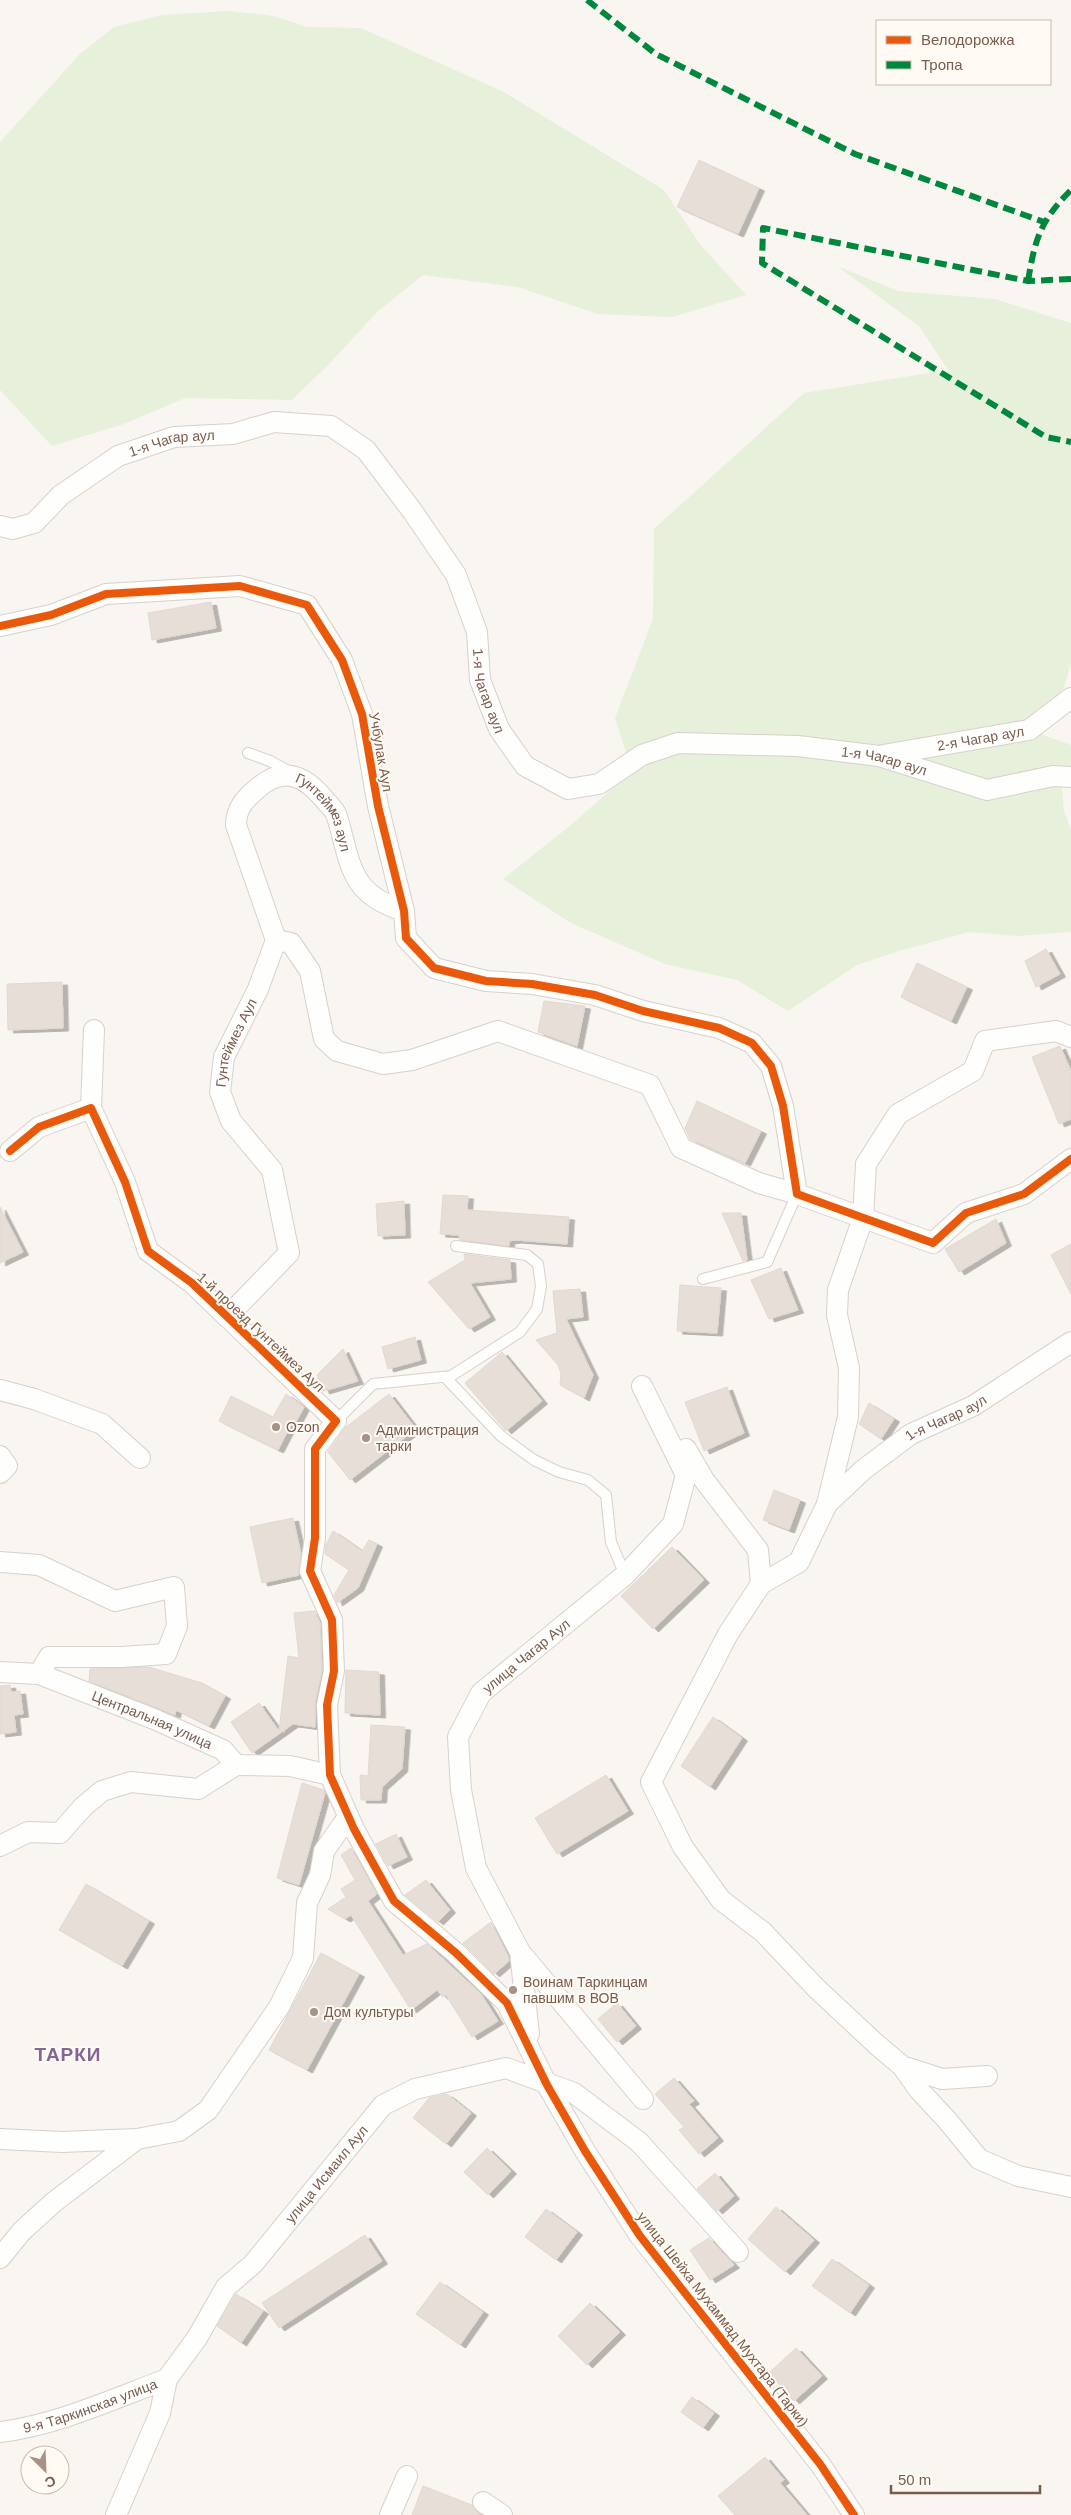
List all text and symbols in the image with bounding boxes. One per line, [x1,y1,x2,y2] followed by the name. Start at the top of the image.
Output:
[876,20,1051,85] legend
[921,31,1015,48] text: Велодорожка
[921,56,963,73] text: Тропа
[127,427,215,460] street label: 1-я Чагар аул
[470,648,508,735] street label: 1-я Чагар аул
[366,711,396,793] street label: Учбулак Аул
[936,723,1025,754] street label: 2-я Чагар аул
[840,743,929,779] street label: 1-я Чагар аул
[293,770,354,853] street label: Гунтеймез аул
[213,996,260,1088] street label: Гунтеймез Аул
[194,1269,328,1395] street label: 1-й проезд Гунтеймез Аул
[902,1391,989,1444] street label: 1-я Чагар аул
[286,1419,319,1435] place label: Ozon
[270,1421,282,1433] marker: Ozon
[376,1422,479,1454] place label: Администрация тарки
[360,1432,372,1444] marker: Администрация тарки
[479,1616,573,1696] street label: улица Чагар Аул
[90,1687,215,1752] street label: Центральная улица
[523,1974,648,2006] place label: Воинам Таркинцам павшим в ВОВ
[507,1984,519,1996] marker: Воинам Таркинцам павшим в ВОВ
[324,2004,414,2020] place label: Дом культуры
[308,2006,320,2018] marker: Дом культуры
[34,2044,102,2065] district label: ТАРКИ
[282,2122,371,2226] street label: улица Исмаил Аул
[634,2209,812,2429] street label: улица Шейха Мухаммад Мухтара (Тарки)
[22,2375,159,2436] street label: 9-я Таркинская улица
[20,2445,70,2495] north arrow
[891,2462,1040,2494] scale bar
[898,2471,931,2488] text: 50 m
[42,2473,58,2491] text: С

